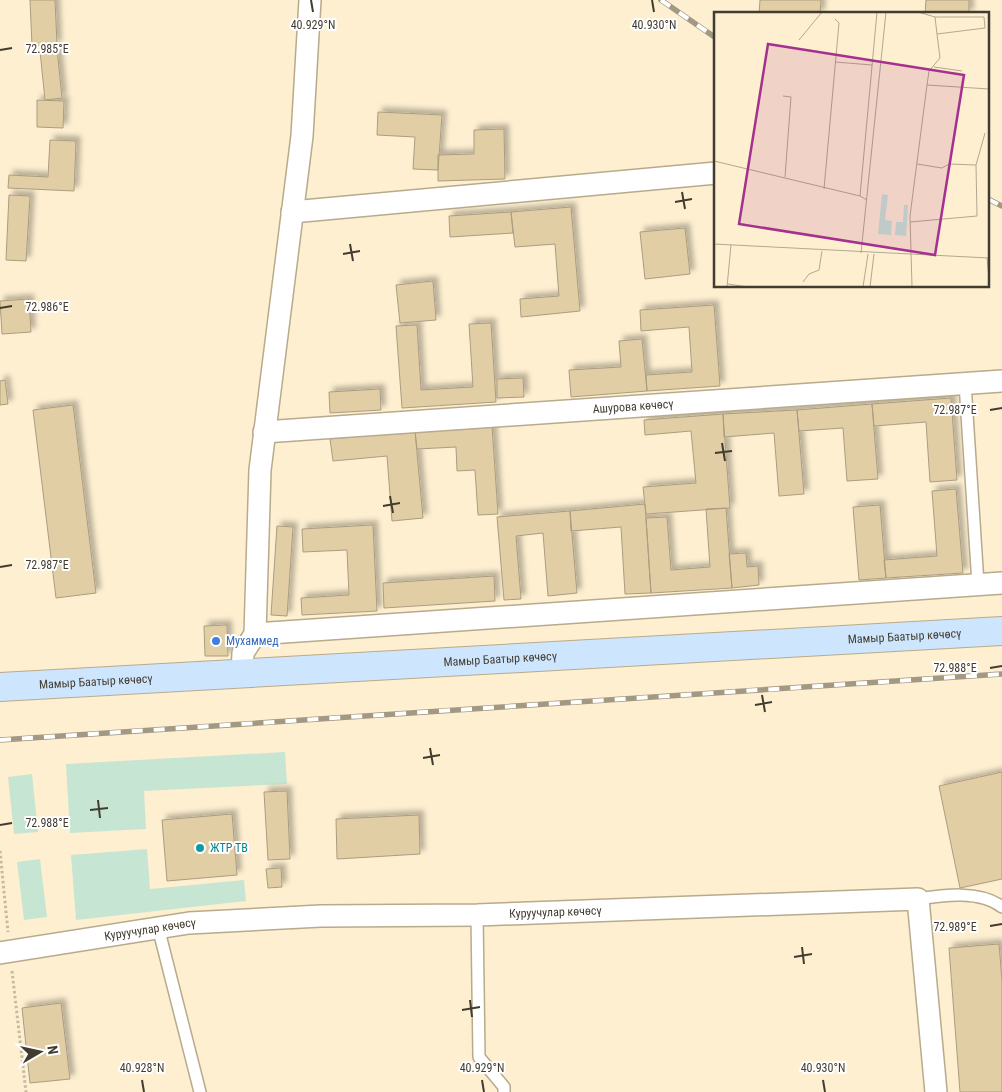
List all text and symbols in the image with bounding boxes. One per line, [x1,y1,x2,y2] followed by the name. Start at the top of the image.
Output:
[714,12,990,288] inset map
[291,18,335,32] text: 40.929°N
[632,18,676,32] text: 40.930°N
[25,42,69,56] text: 72.985°E
[25,300,69,314] text: 72.986°E
[592,397,675,416] street label: Ашурова көчөсү
[933,403,977,417] text: 72.987°E
[25,558,69,572] text: 72.987°E
[847,626,962,647] street label: Мамыр Баатыр көчөсү
[226,634,279,648] place label: Мухаммед
[210,635,222,647] marker: Мухаммед
[443,649,558,669] street label: Мамыр Баатыр көчөсү
[933,661,977,675] text: 72.988°E
[39,671,154,692] street label: Мамыр Баатыр көчөсү
[25,816,69,830] text: 72.988°E
[210,841,248,855] place label: ЖТР ТВ
[194,842,206,854] marker: ЖТР ТВ
[509,903,603,921] street label: Куруучулар көчөсү
[103,916,197,943] street label: Куруучулар көчөсү
[933,920,977,934] text: 72.989°E
[15,1027,65,1077] north arrow
[44,1044,61,1055] text: N
[120,1061,164,1075] text: 40.928°N
[460,1061,504,1075] text: 40.929°N
[801,1061,845,1075] text: 40.930°N

